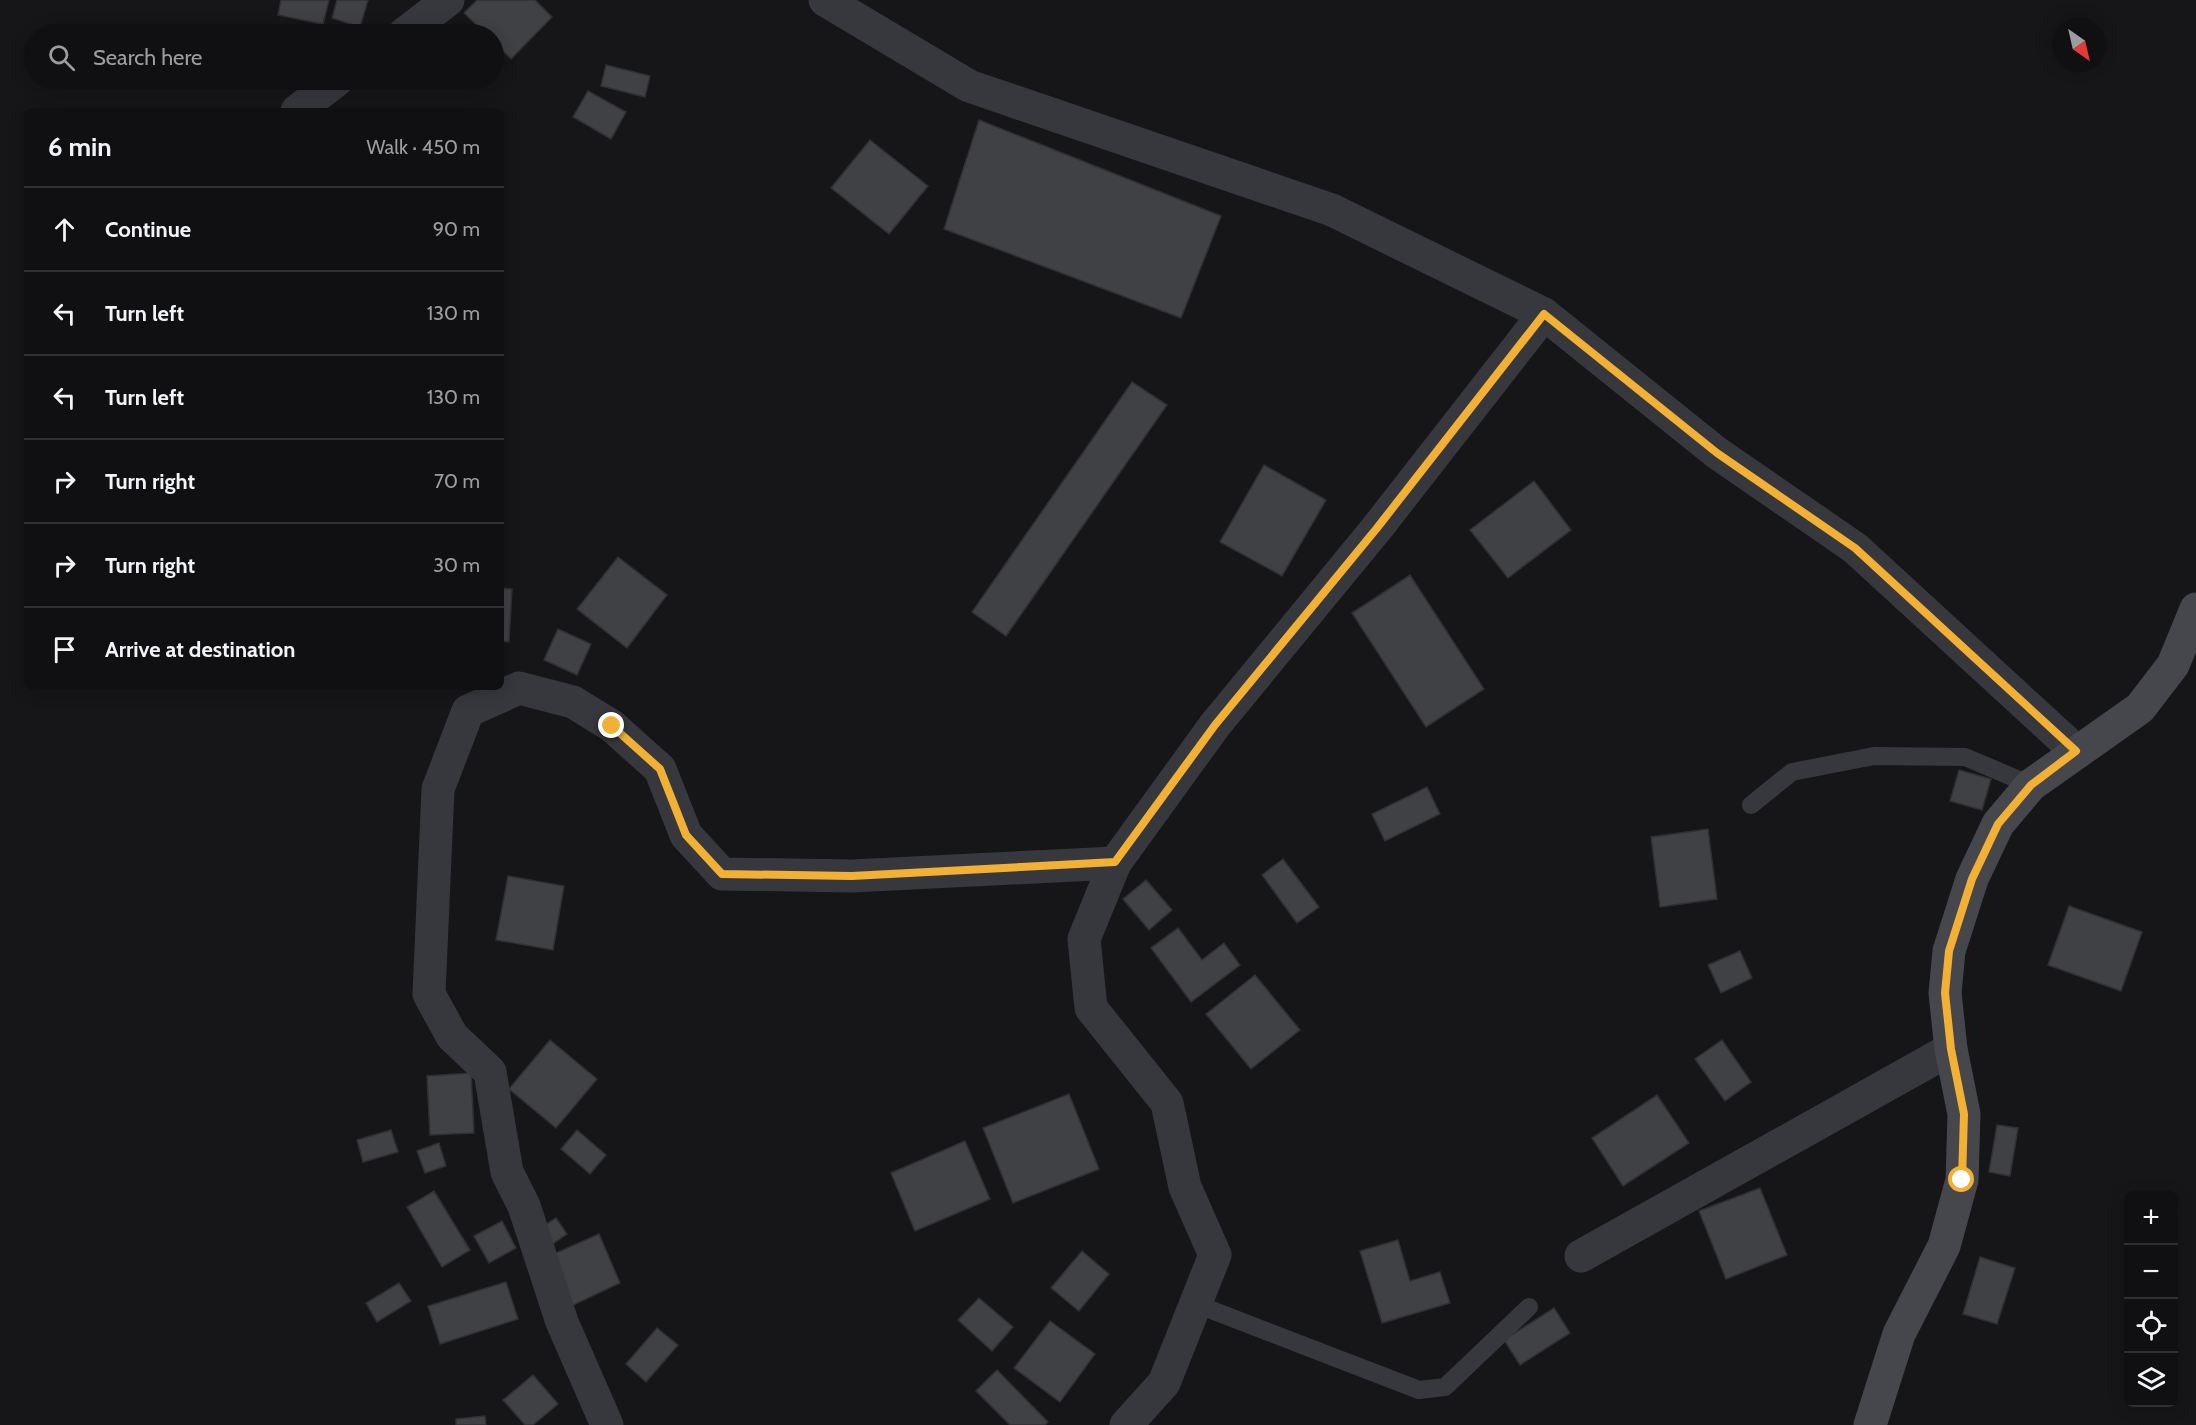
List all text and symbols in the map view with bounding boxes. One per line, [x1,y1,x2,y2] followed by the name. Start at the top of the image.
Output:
[2052,18,2106,72] north arrow
[24,24,504,90] search box
[45,41,78,74] icon: search
[93,44,202,71] text: Search here
[48,131,112,163] text: 6 min
[366,135,480,159] text: Walk · 450 m
[48,213,81,246] icon: ahead
[105,216,191,243] text: Continue
[433,217,480,241] text: 90 m
[48,297,81,330] icon: left
[105,300,184,327] text: Turn left
[427,301,480,325] text: 130 m
[48,381,81,414] icon: left
[105,384,184,411] text: Turn left
[427,385,480,409] text: 130 m
[48,465,81,498] icon: right
[105,468,195,495] text: Turn right
[434,469,480,493] text: 70 m
[48,549,81,582] icon: right
[105,552,195,579] text: Turn right
[433,553,480,577] text: 30 m
[48,633,81,666] icon: arrive
[105,636,295,663] text: Arrive at destination
[598,712,624,738] route end
[1948,1166,1974,1192] route start
[2124,1191,2178,1407] map controls
[2124,1191,2178,1245] button: +
[2124,1245,2178,1299] button: −
[2124,1299,2178,1353] button: locate
[2124,1353,2178,1407] button: layers

